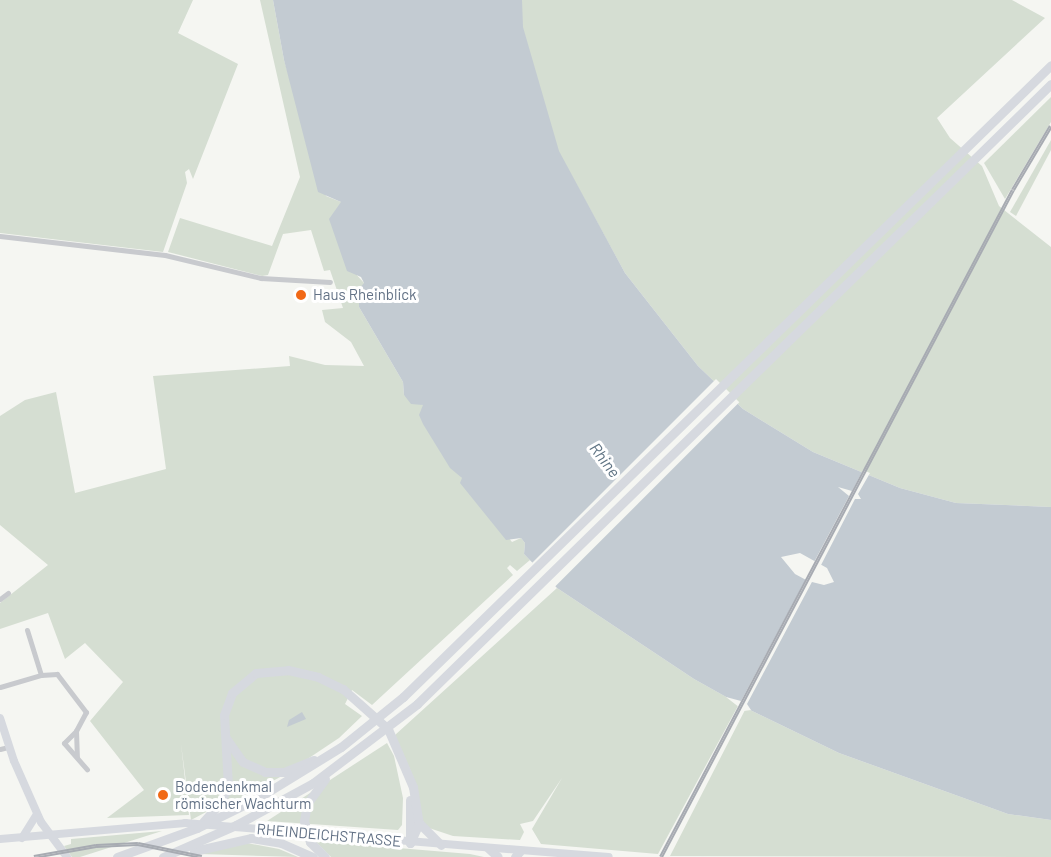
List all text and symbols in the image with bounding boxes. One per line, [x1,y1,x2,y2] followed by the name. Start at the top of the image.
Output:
[313,286,417,304] place label: Haus Rheinblick
[294,288,308,302] marker: Haus Rheinblick
[586,439,624,481] water label: Rhine
[175,777,311,812] place label: Bodendenkmal römischer Wachturm
[156,788,170,802] marker: Bodendenkmal römischer Wachturm
[256,820,402,850] street label: RHEINDEICHSTRASSE

